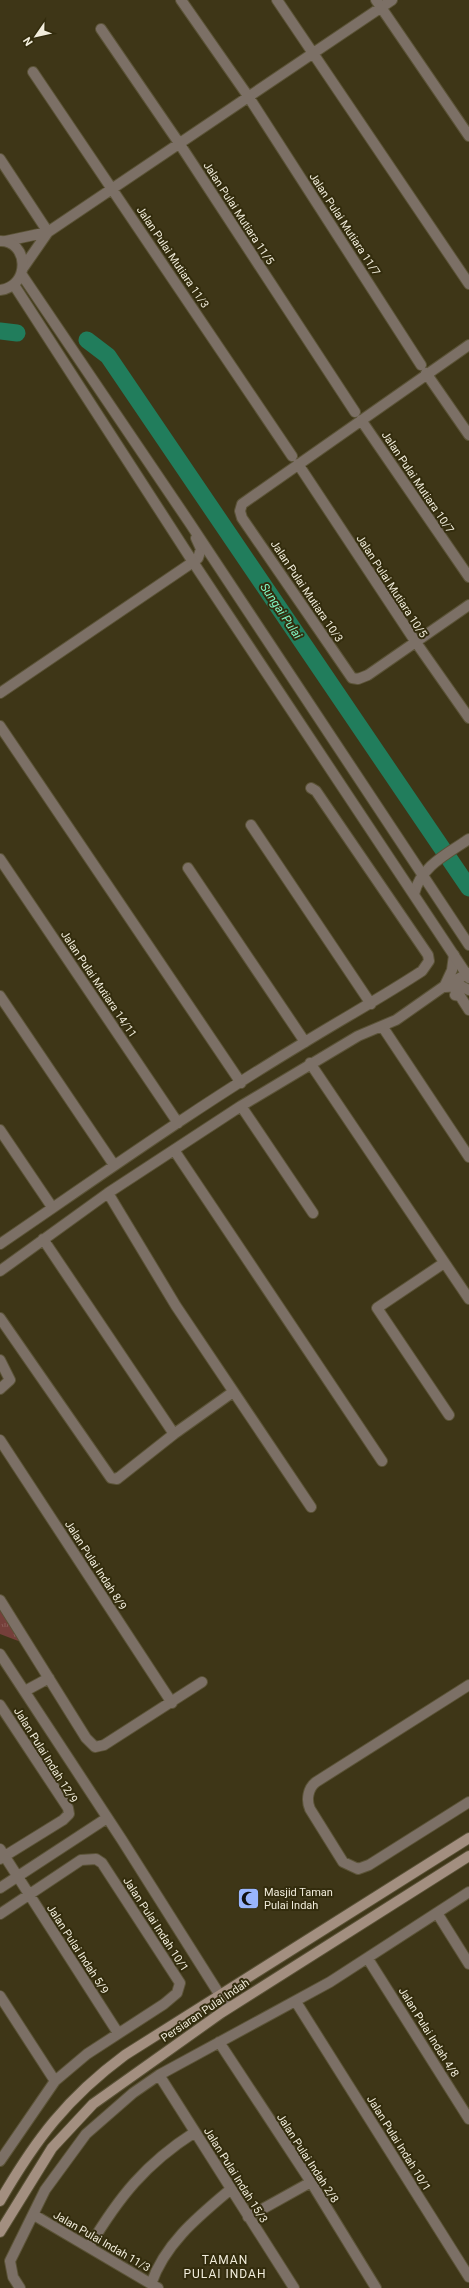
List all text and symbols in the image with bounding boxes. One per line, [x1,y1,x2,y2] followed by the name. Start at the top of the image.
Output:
[16,16,56,56] north arrow
[20,34,36,48] text: N
[200,159,277,267] street label: Jalan Pulai Mutiara 11/5
[306,170,383,278] street label: Jalan Pulai Mutiara 11/7
[134,204,211,311] street label: Jalan Pulai Mutiara 11/3
[379,429,456,536] street label: Jalan Pulai Mutiara 10/7
[353,532,430,640] street label: Jalan Pulai Mutiara 10/5
[268,538,345,645] street label: Jalan Pulai Mutiara 10/3
[257,580,305,642] water label: Sungai Pulai
[58,928,139,1040] street label: Jalan Pulai Mutiara 14/11
[62,1518,129,1612] street label: Jalan Pulai Indah 8/9
[11,1705,80,1805] street label: Jalan Pulai Indah 12/9
[120,1875,191,1974] street label: Jalan Pulai Indah 10/1
[236,1885,262,1911] mosque icon: Masjid Taman Pulai Indah
[264,1886,333,1912] place label: Masjid Taman Pulai Indah
[44,1902,111,1996] street label: Jalan Pulai Indah 5/9
[159,1976,252,2045] street label: Persiaran Pulai Indah
[396,1985,462,2080] street label: Jalan Pulai Indah 4/8
[364,2093,433,2193] street label: Jalan Pulai Indah 10/1
[274,2111,341,2205] street label: Jalan Pulai Indah 2/8
[201,2125,270,2225] street label: Jalan Pulai Indah 15/3
[51,2208,153,2274] street label: Jalan Pulai Indah 11/3
[184,2253,266,2281] district label: TAMAN PULAI INDAH

